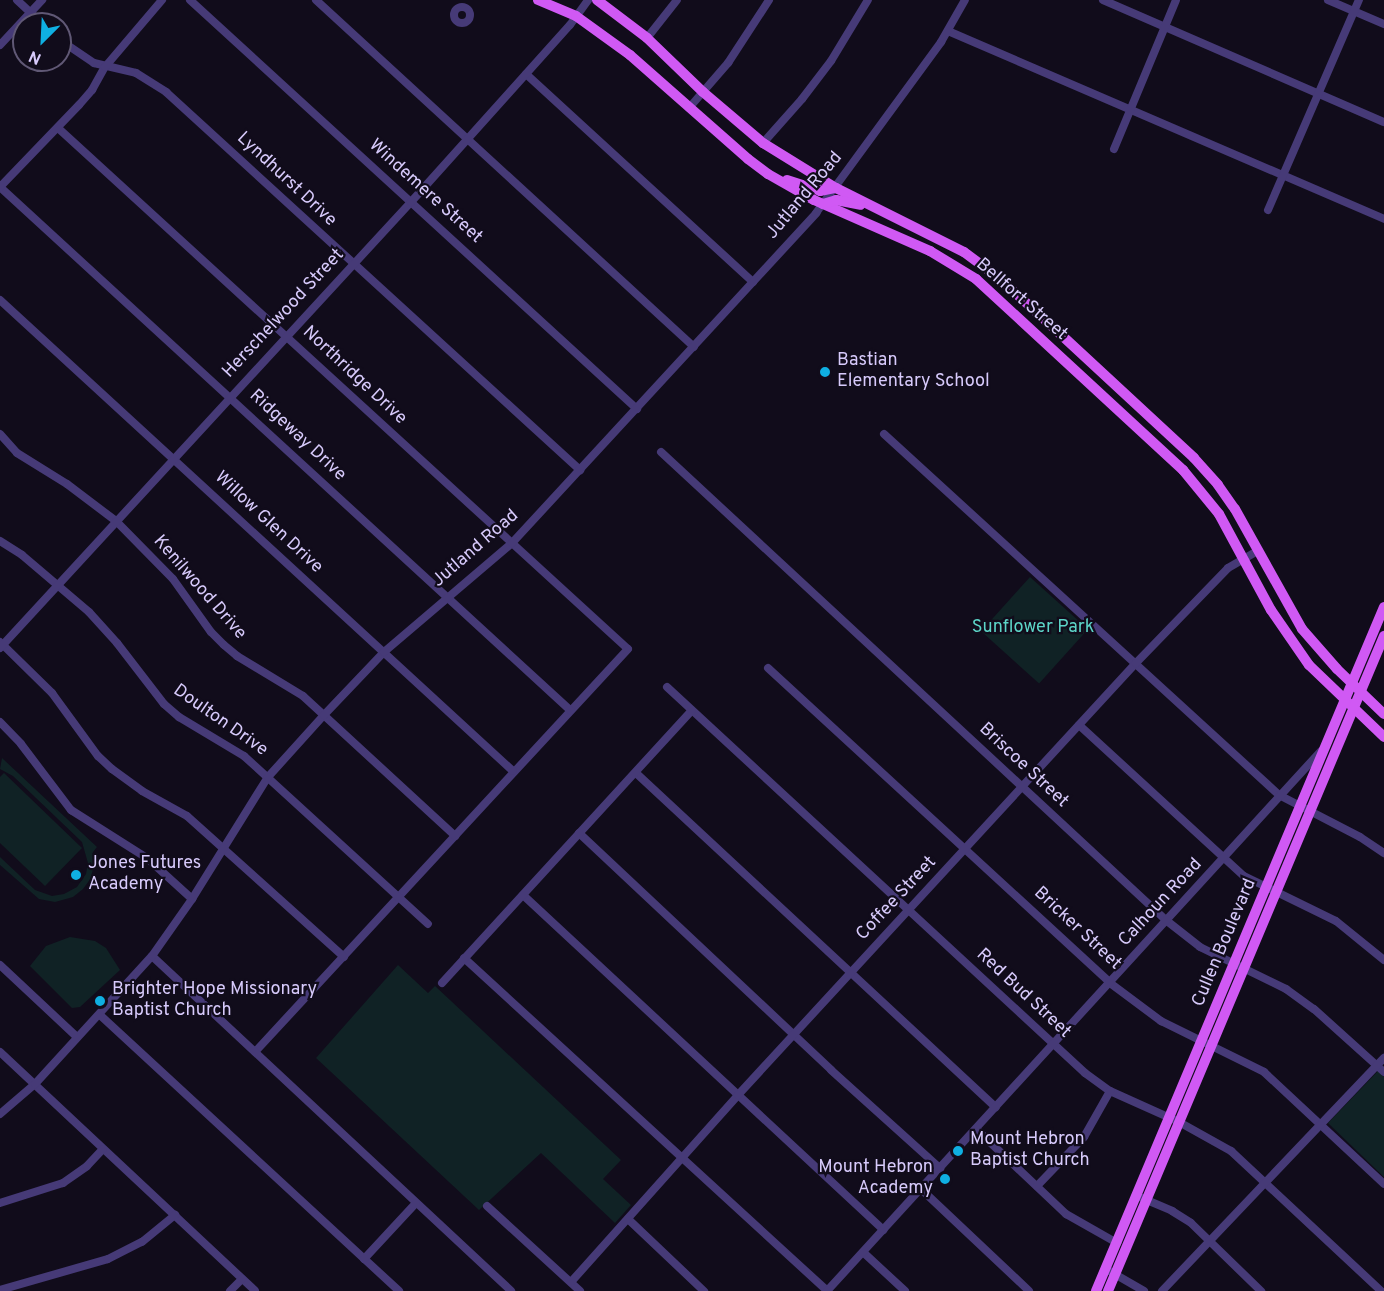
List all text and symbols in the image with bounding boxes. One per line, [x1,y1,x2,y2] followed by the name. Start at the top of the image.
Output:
[12,12,72,72] north arrow
[26,45,45,68] text: N
[232,128,340,232] street label: Lyndhurst Drive
[364,135,486,249] street label: Windemere Street
[762,148,848,244] street label: Jutland Road
[219,245,349,383] street label: Herschelwood Street
[971,254,1071,346] street label: Bellfort Street
[297,322,411,430] street label: Northridge Drive
[837,351,990,394] place label: Bastian Elementary School
[818,365,832,379] marker: Bastian Elementary School
[244,386,350,486] street label: Ridgeway Drive
[209,467,327,579] street label: Willow Glen Drive
[428,506,524,592] street label: Jutland Road
[148,531,250,645] street label: Kenilwood Drive
[972,617,1094,639] park label: Sunflower Park
[169,680,271,762] street label: Doulton Drive
[974,719,1072,813] street label: Briscoe Street
[852,852,942,946] street label: Coffee Street
[88,854,201,896] place label: Jones Futures Academy
[1115,854,1207,952] street label: Calhoun Road
[69,868,83,882] marker: Jones Futures Academy
[1188,876,1262,1010] street label: Cullen Boulevard
[1029,883,1125,975] street label: Bricker Street
[971,945,1075,1043] street label: Red Bud Street
[112,980,317,1022] place label: Brighter Hope Missionary Baptist Church
[93,994,107,1008] marker: Brighter Hope Missionary Baptist Church
[970,1130,1090,1172] place label: Mount Hebron Baptist Church
[951,1144,965,1158] marker: Mount Hebron Baptist Church
[818,1158,933,1200] place label: Mount Hebron Academy
[938,1172,952,1186] marker: Mount Hebron Academy

